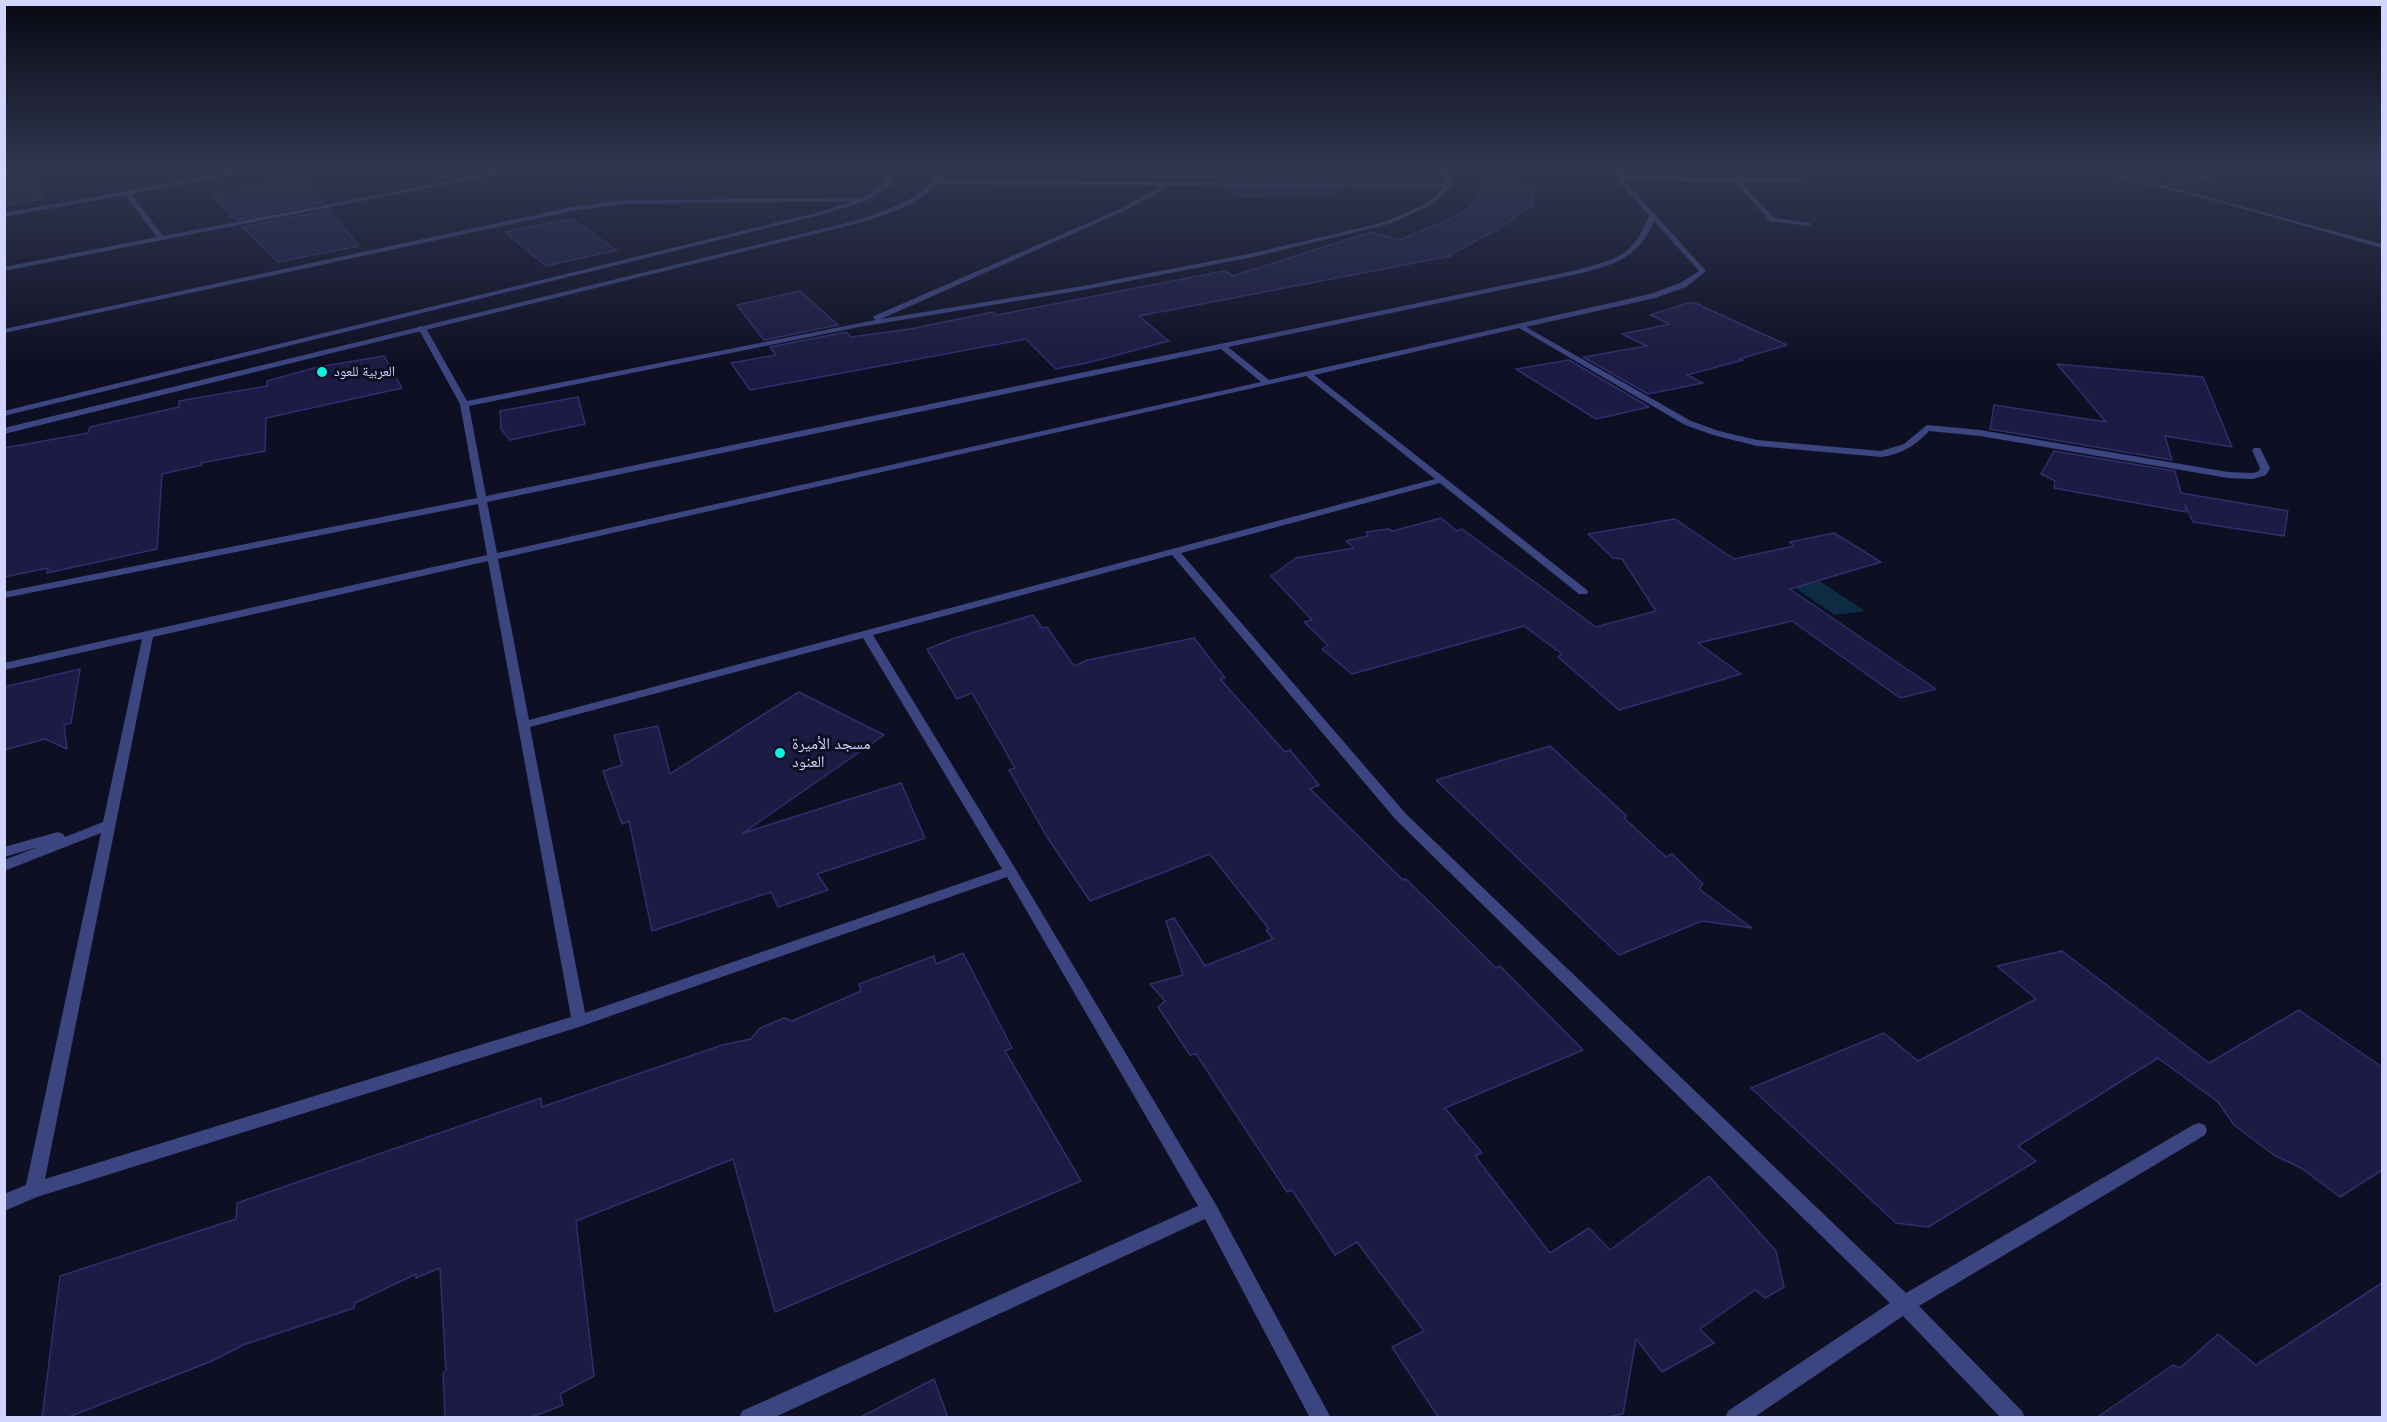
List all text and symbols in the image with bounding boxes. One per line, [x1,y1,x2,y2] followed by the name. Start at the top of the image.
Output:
[334,364,395,380] place label: العربية للعود
[315,365,329,379] marker: العربية للعود
[792,734,870,772] place label: مسجد الأميرة العنود
[773,746,787,760] marker: مسجد الأميرة العنود

